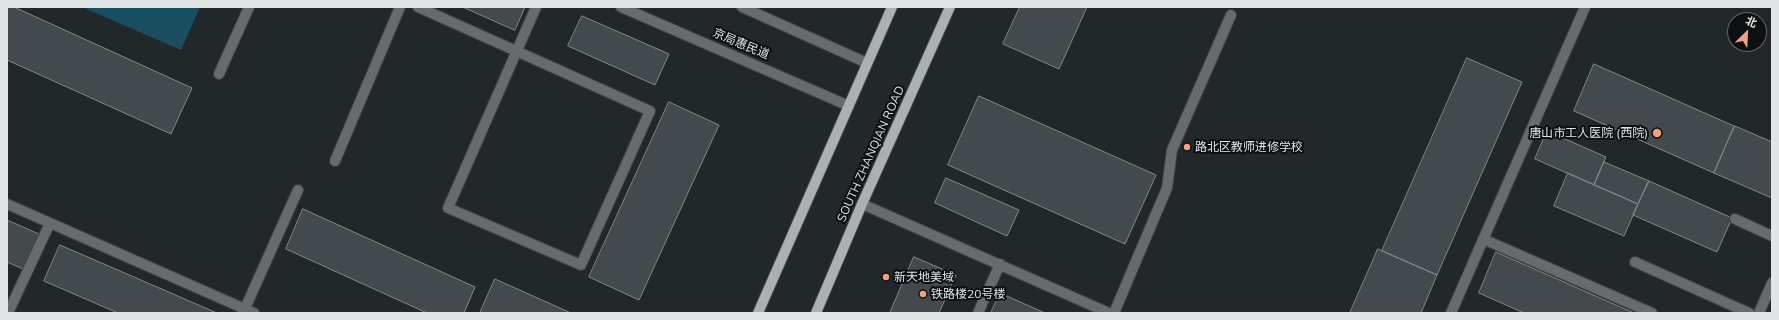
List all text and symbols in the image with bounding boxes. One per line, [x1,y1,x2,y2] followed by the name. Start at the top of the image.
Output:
[1727,12,1767,52] north arrow
[1744,13,1759,31] text: 北
[711,26,771,62] street label: 京局惠民道
[834,84,908,224] street label: SOUTH ZHANQIAN ROAD
[1529,126,1648,140] place label: 唐山市工人医院 (西院)
[1651,127,1663,139] marker: 唐山市工人医院 (西院)
[1195,140,1303,154] place label: 路北区教师进修学校
[1182,142,1192,152] marker: 路北区教师进修学校
[894,270,954,284] place label: 新天地美域
[881,272,891,282] marker: 新天地美域
[931,287,1005,301] place label: 铁路楼20号楼
[918,289,928,299] marker: 铁路楼20号楼

